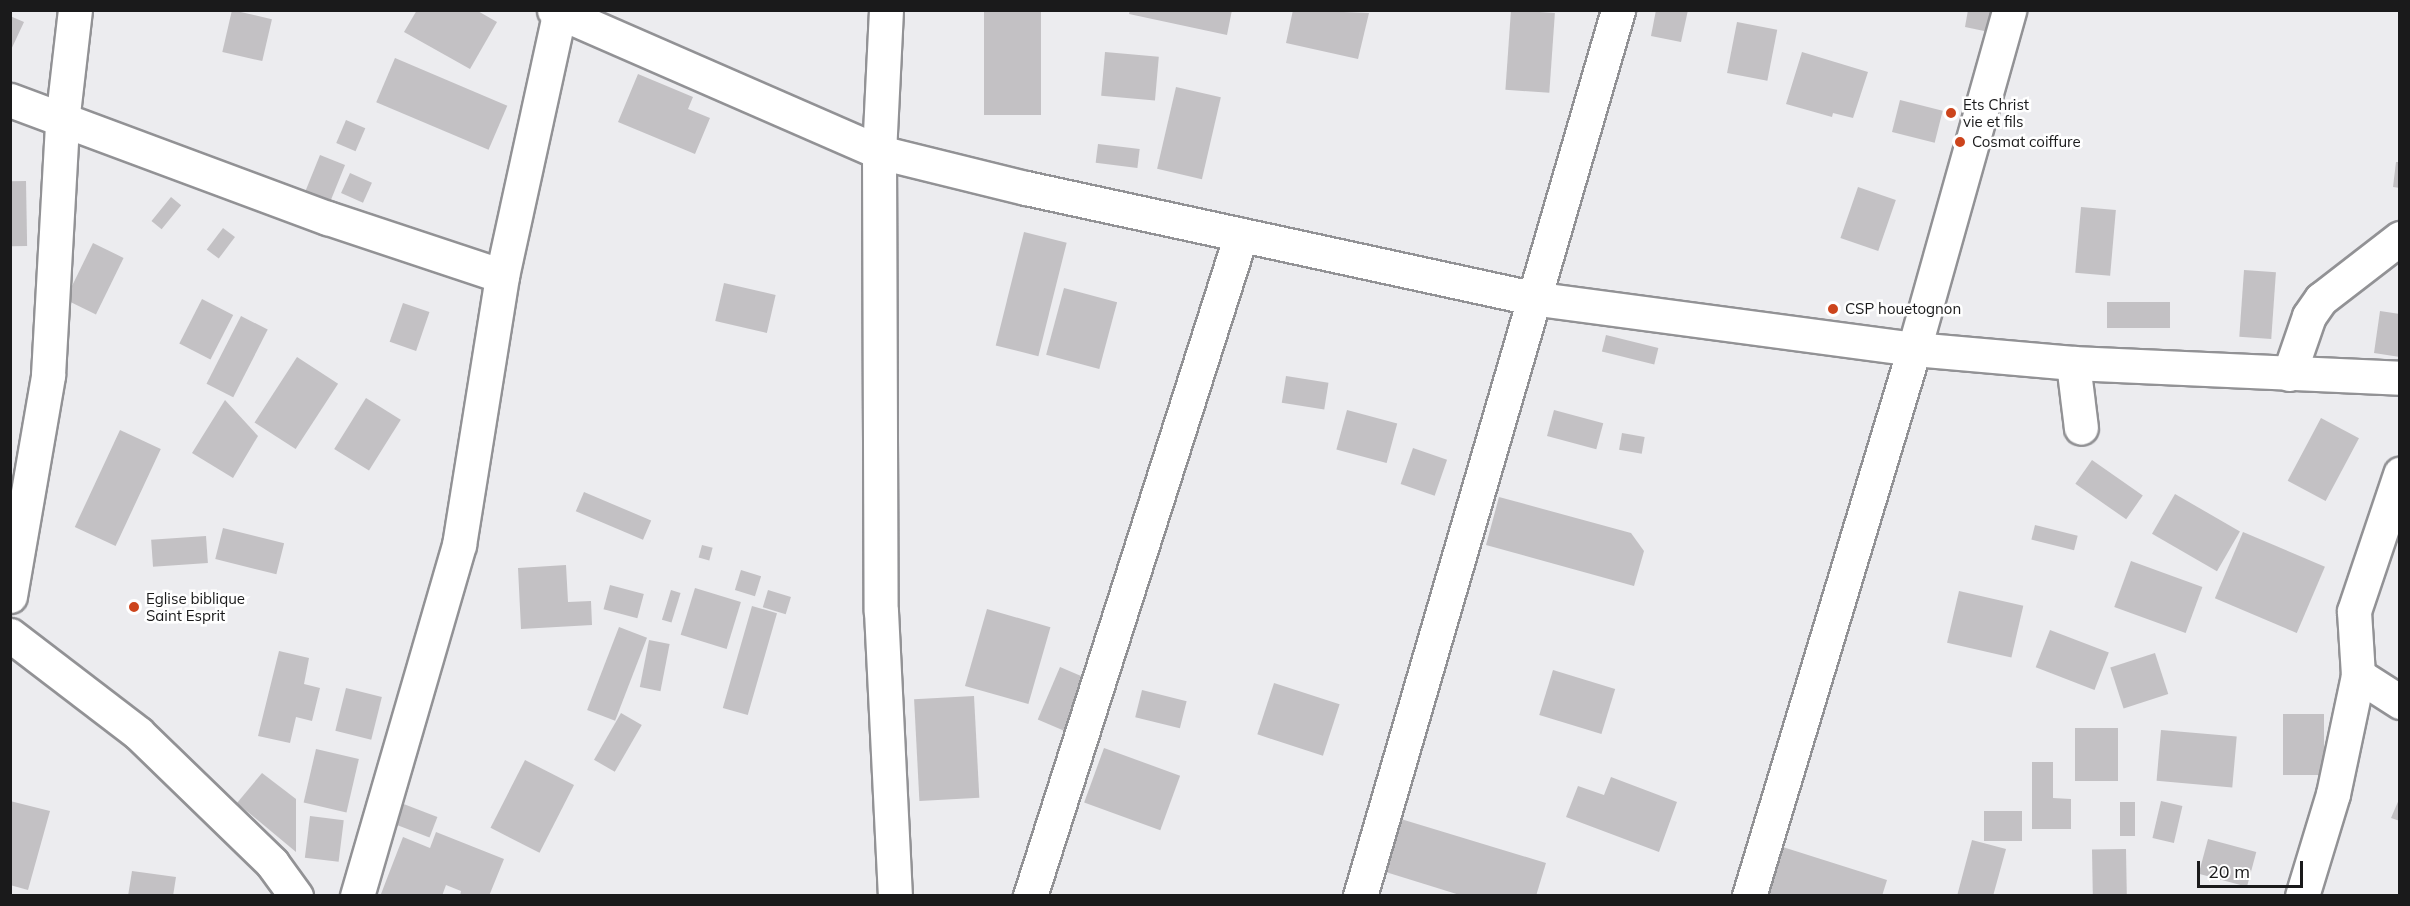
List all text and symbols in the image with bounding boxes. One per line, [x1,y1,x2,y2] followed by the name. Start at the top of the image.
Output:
[1963,95,2029,130] place label: Ets Christ vie et fils
[1944,106,1958,120] marker: Ets Christ vie et fils
[1972,133,2081,151] place label: Cosmat coiffure
[1953,135,1967,149] marker: Cosmat coiffure
[1845,300,1961,318] place label: CSP houetognon
[1826,302,1840,316] marker: CSP houetognon
[146,589,245,624] place label: Eglise biblique Saint Esprit
[127,600,141,614] marker: Eglise biblique Saint Esprit
[2200,849,2306,887] scale bar
[2208,860,2250,883] text: 20 m

